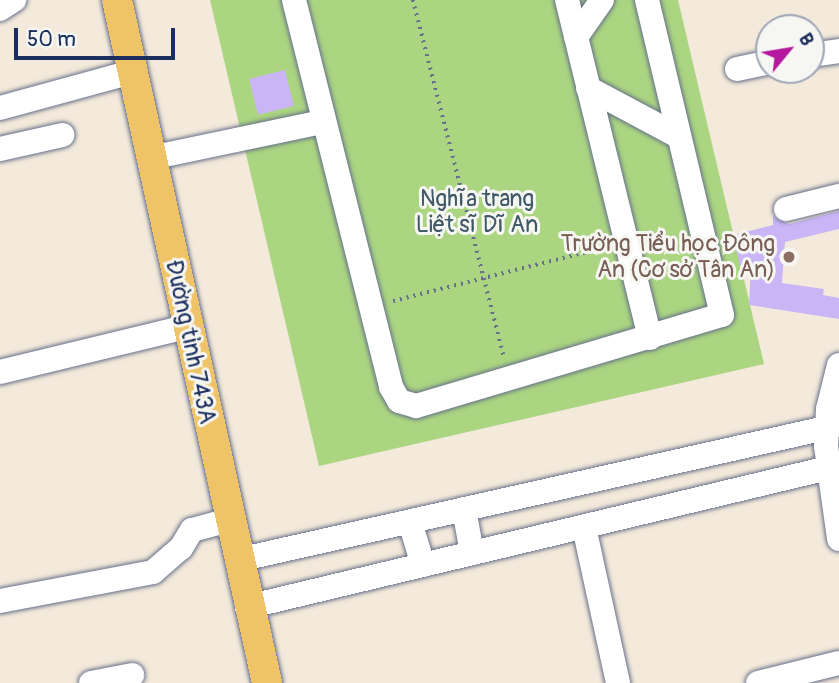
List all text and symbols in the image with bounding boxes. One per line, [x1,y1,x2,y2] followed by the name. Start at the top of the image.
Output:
[18,14,178,58] scale bar
[755,14,825,84] north arrow
[27,26,76,53] text: 50 m
[793,29,820,50] text: B
[416,185,538,239] park label: Nghĩa trang Liệt sĩ Dĩ An
[561,230,775,284] place label: Trường Tiểu học Đông An (Cơ sở Tân An)
[781,249,797,265] marker: Trường Tiểu học Đông An (Cơ sở Tân An)
[159,257,221,427] street label: Đường tỉnh 743A

